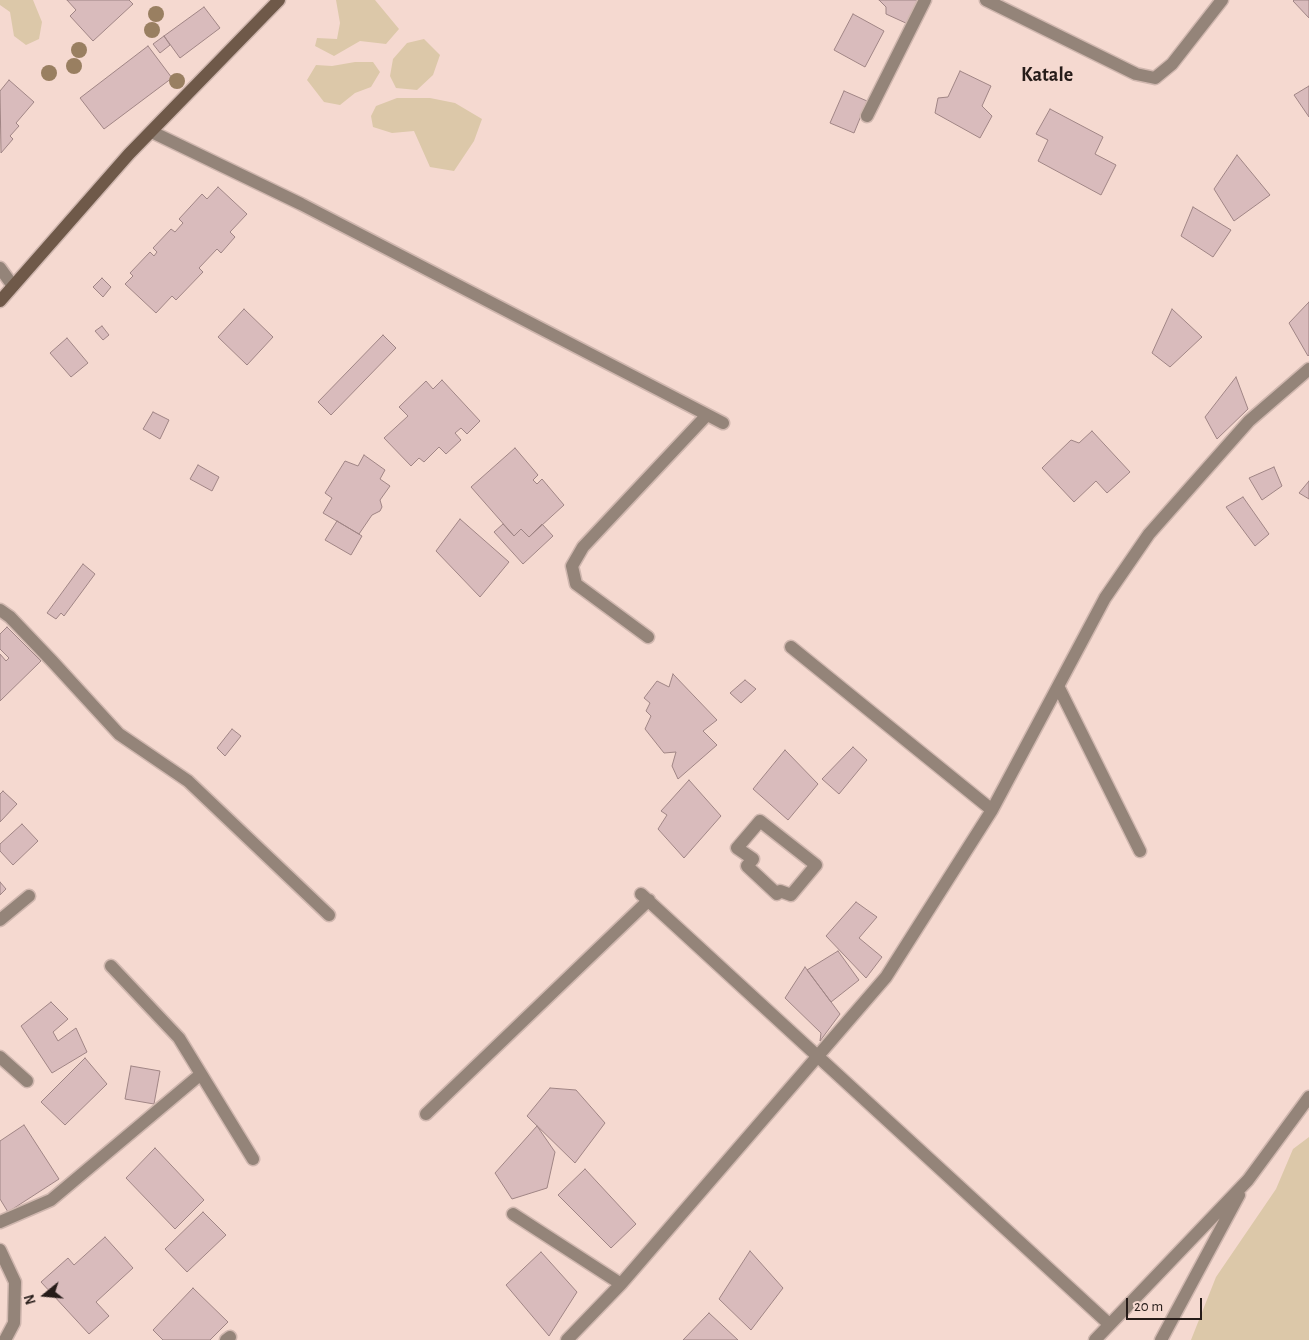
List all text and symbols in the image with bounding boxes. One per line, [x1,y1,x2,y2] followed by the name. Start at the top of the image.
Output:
[1021,63,1073,87] district label: Katale
[20,1270,70,1320] north arrow
[1129,1288,1205,1320] scale bar
[23,1293,39,1306] text: N
[1134,1299,1163,1314] text: 20 m

